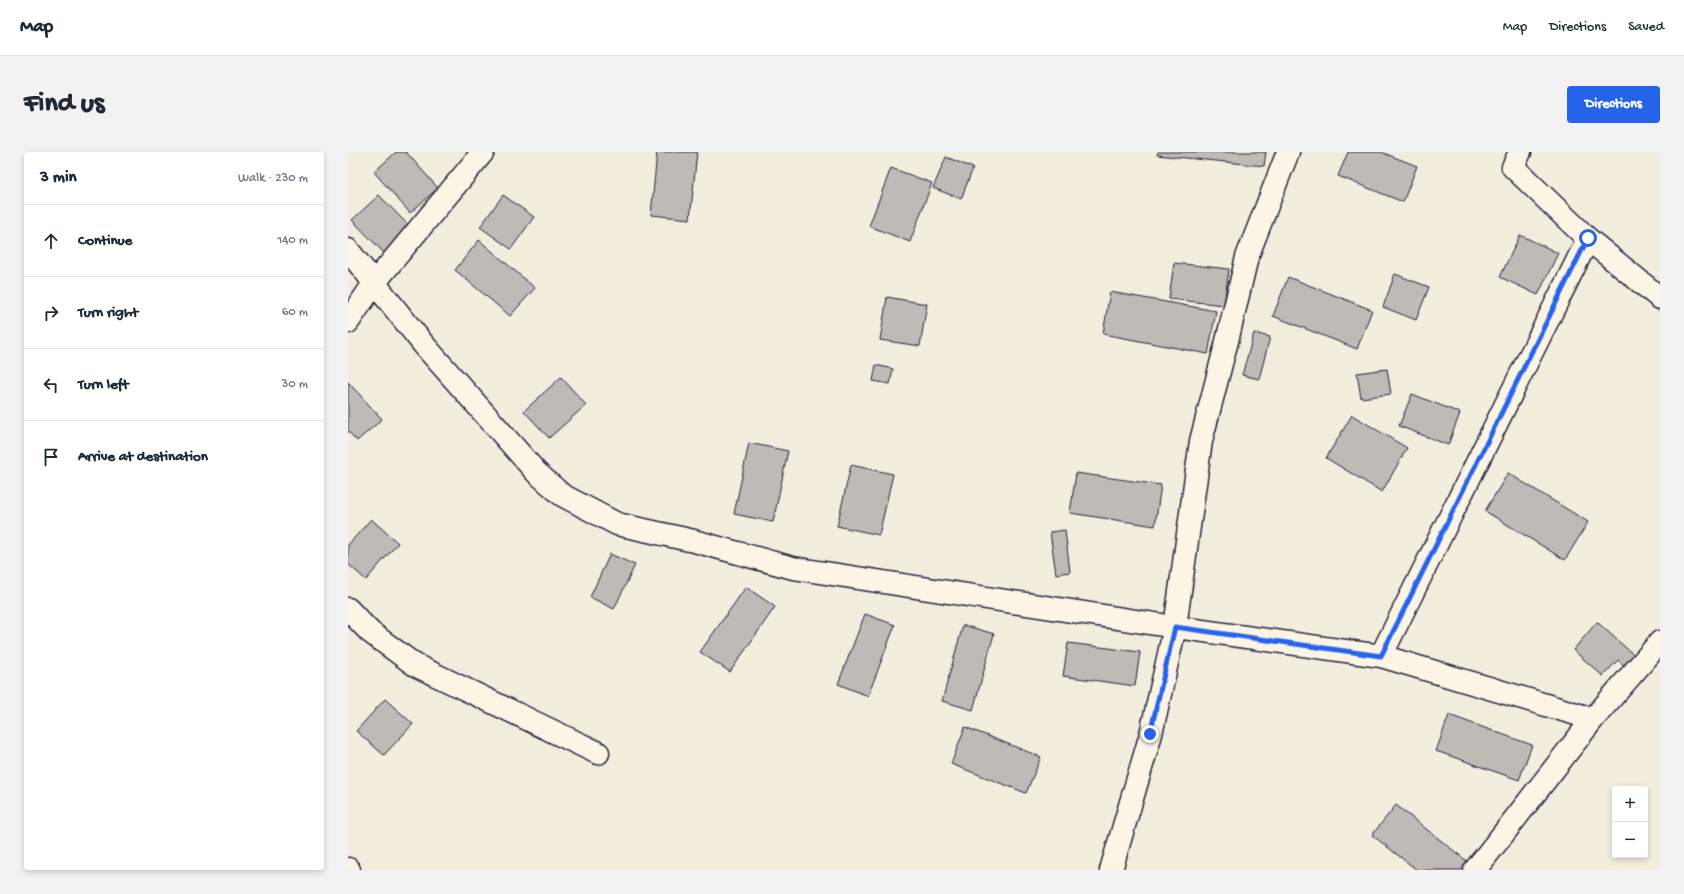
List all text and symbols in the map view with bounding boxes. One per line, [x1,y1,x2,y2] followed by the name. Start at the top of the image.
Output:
[20,16,53,39] text: Map
[1503,19,1527,36] text: Map
[1549,19,1606,36] text: Directions
[1628,19,1664,36] text: Saved
[1567,86,1660,123] button: Directions
[24,88,104,121] text: Find us
[40,168,77,188] text: 3 min
[238,171,308,186] text: Walk · 230 m
[1579,229,1597,247] route start
[40,230,62,252] icon: ahead
[78,232,132,250] text: Continue
[277,233,308,248] text: 140 m
[40,302,62,324] icon: right
[78,304,138,322] text: Turn right
[282,305,308,320] text: 60 m
[40,374,62,396] icon: left
[78,376,129,394] text: Turn left
[282,377,308,392] text: 30 m
[40,446,62,468] icon: arrive
[78,448,208,466] text: Arrive at destination
[1141,725,1159,743] route end
[1612,786,1648,858] map controls
[1612,786,1648,822] button: +
[1612,822,1648,858] button: −

